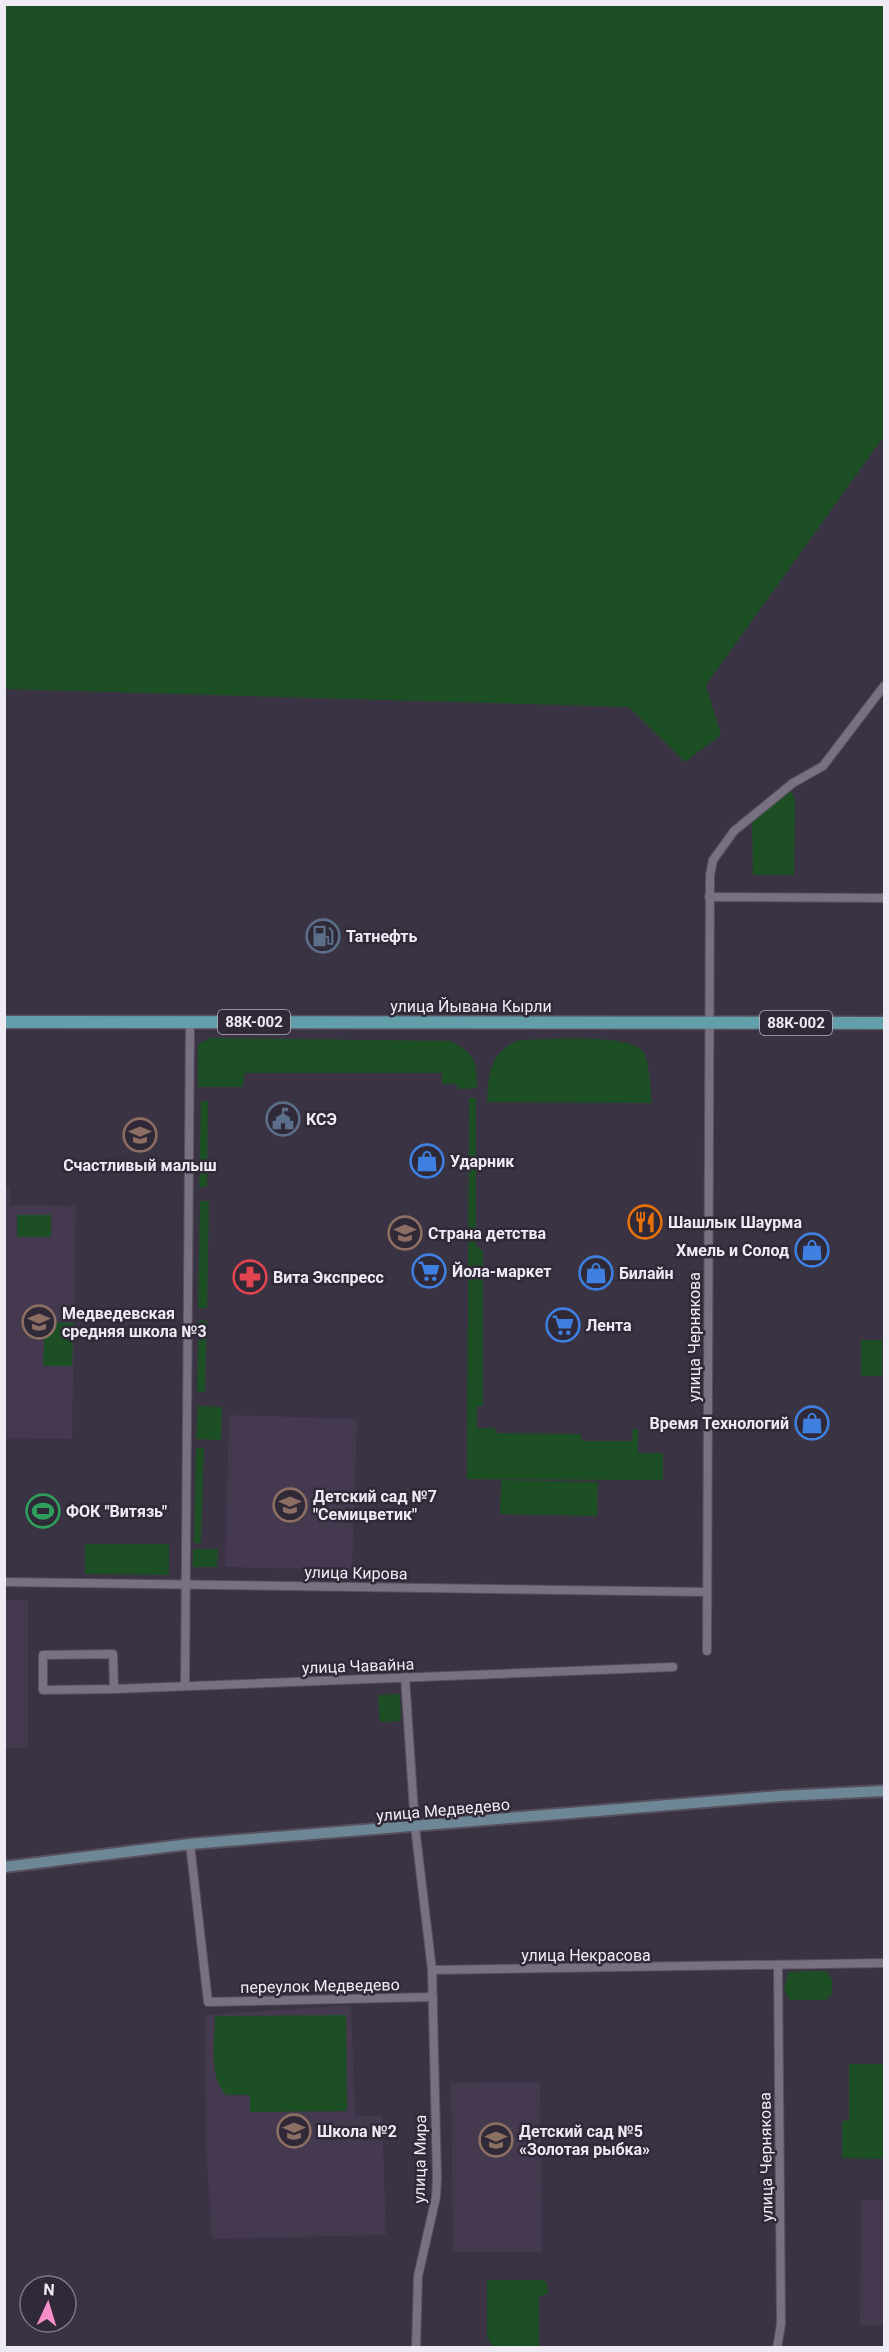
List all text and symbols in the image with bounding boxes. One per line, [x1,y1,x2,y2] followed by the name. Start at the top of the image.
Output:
[305,918,341,954] fuel station icon: Татнефть
[346,927,417,946] place label: Татнефть
[390,997,552,1016] street label: улица Йывана Кырли
[218,1010,290,1034] road number: 88К-002
[760,1011,832,1035] road number: 88К-002
[265,1101,301,1137] public building icon: КСЭ
[306,1110,337,1129] place label: КСЭ
[122,1117,158,1153] school or university icon: Счастливый малыш
[409,1143,445,1179] shop icon: Ударник
[450,1152,515,1171] place label: Ударник
[63,1156,217,1175] place label: Счастливый малыш
[627,1204,663,1240] restaurant icon: Шашлык Шаурма
[668,1213,802,1232] place label: Шашлык Шаурма
[387,1215,423,1251] school or university icon: Страна детства
[428,1224,547,1243] place label: Страна детства
[794,1232,830,1268] shop icon: Хмель и Солод
[676,1241,789,1260] place label: Хмель и Солод
[411,1253,447,1289] supermarket icon: Йола-маркет
[578,1255,614,1291] shop icon: Билайн
[232,1259,268,1295] pharmacy icon: Вита Экспресс
[452,1261,551,1281] place label: Йола-маркет
[619,1264,674,1283] place label: Билайн
[273,1268,384,1287] place label: Вита Экспресс
[685,1272,704,1402] street label: улица Чернякова
[21,1304,57,1340] school or university icon: Медведевская средняя школа №3
[62,1304,207,1341] place label: Медведевская средняя школа №3
[545,1307,581,1343] supermarket icon: Лента
[586,1316,632,1335] place label: Лента
[794,1405,830,1441] shop icon: Время Технологий
[650,1414,789,1433] place label: Время Технологий
[272,1487,308,1523] school or university icon: Детский сад №7 "Семицветик"
[313,1487,437,1524] place label: Детский сад №7 "Семицветик"
[25,1493,61,1529] sports icon: ФОК "Витязь"
[66,1502,167,1521] place label: ФОК "Витязь"
[304,1563,408,1583] street label: улица Кирова
[301,1655,415,1677] street label: улица Чавайна
[375,1795,511,1825] street label: улица Медведево
[521,1946,651,1965] street label: улица Некрасова
[240,1975,400,1997] street label: переулок Медведево
[755,2092,777,2222] street label: улица Чернякова
[276,2113,312,2149] school or university icon: Школа №2
[410,2114,430,2204] street label: улица Мира
[317,2122,397,2141] place label: Школа №2
[478,2122,514,2158] school or university icon: Детский сад №5 «Золотая рыбка»
[519,2122,650,2159] place label: Детский сад №5 «Золотая рыбка»
[18,2274,78,2334] north arrow
[43,2280,55,2299] text: N

